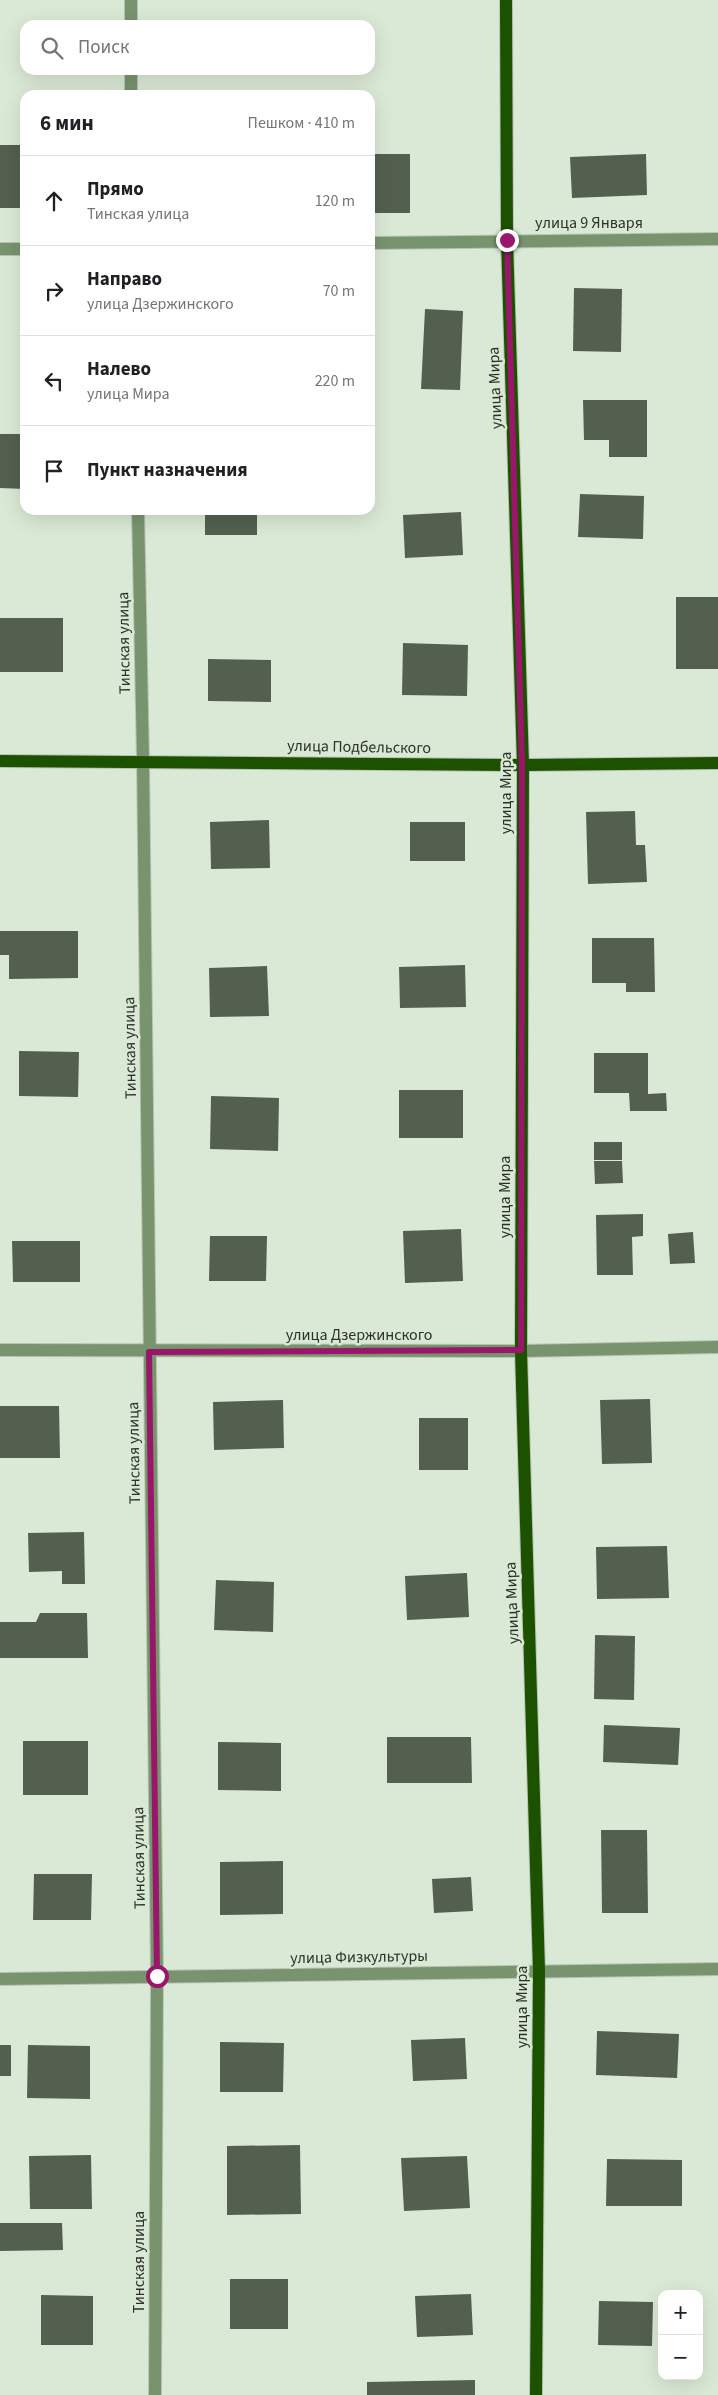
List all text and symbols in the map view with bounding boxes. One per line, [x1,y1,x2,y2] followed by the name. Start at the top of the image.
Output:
[20,20,375,75] search box
[38,34,66,62] icon: search
[78,34,129,61] text: Поиск
[40,108,94,138] text: 6 мин
[248,112,355,134] text: Пешком · 410 m
[87,176,144,203] text: Прямо
[40,187,68,215] icon: ahead
[315,190,355,212] text: 120 m
[87,203,189,225] text: Тинская улица
[535,212,643,234] street label: улица 9 Января
[496,229,519,252] route end
[87,266,162,293] text: Направо
[40,277,68,305] icon: right
[323,280,355,302] text: 70 m
[87,293,234,315] text: улица Дзержинского
[483,346,507,430] street label: улица Мира
[87,356,151,383] text: Налево
[40,367,68,395] icon: left
[315,370,355,392] text: 220 m
[87,383,170,405] text: улица Мира
[40,457,68,485] icon: arrive
[87,457,248,484] text: Пункт назначения
[112,592,136,694] street label: Тинская улица
[287,735,431,759] street label: улица Подбельского
[495,752,517,834] street label: улица Мира
[118,997,142,1099] street label: Тинская улица
[494,1156,516,1238] street label: улица Мира
[286,1324,432,1346] street label: улица Дзержинского
[122,1402,146,1504] street label: Тинская улица
[500,1561,524,1645] street label: улица Мира
[127,1807,151,1909] street label: Тинская улица
[290,1945,428,1969] street label: улица Физкультуры
[146,1965,169,1988] route start
[511,1966,533,2048] street label: улица Мира
[128,2211,150,2313] street label: Тинская улица
[658,2290,703,2380] map controls
[658,2290,703,2335] button: +
[658,2335,703,2380] button: −

